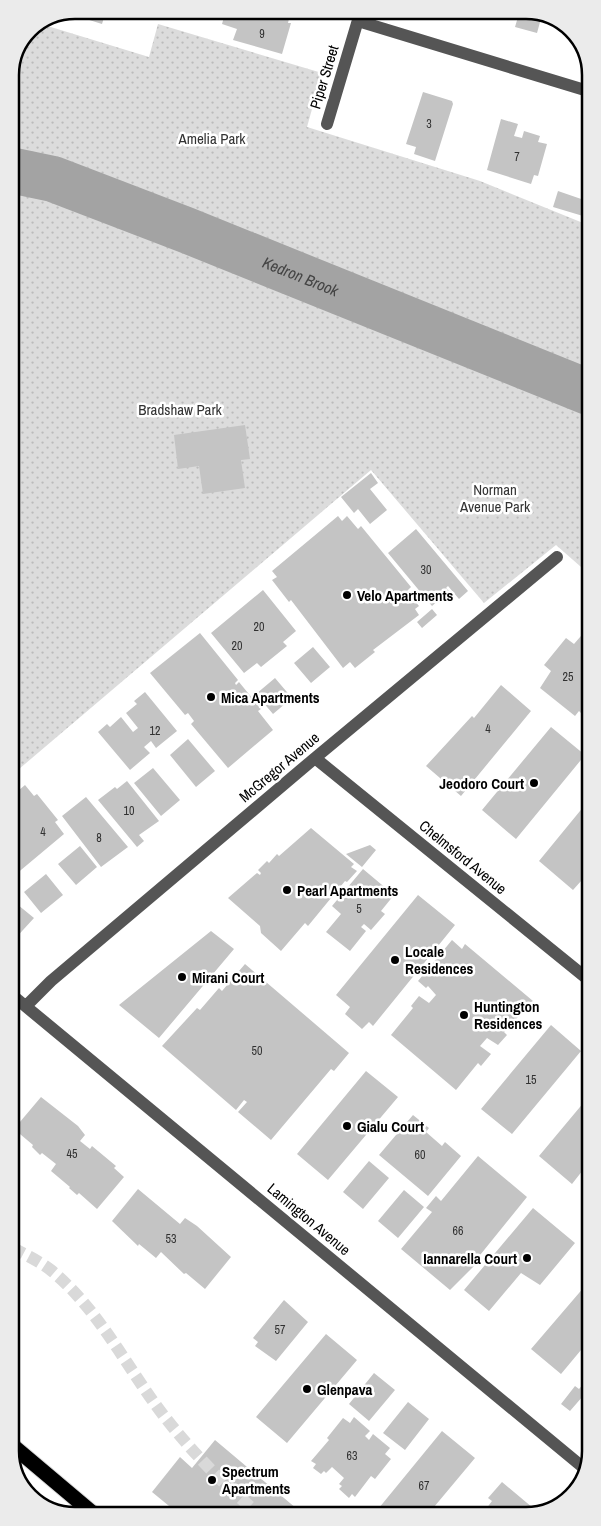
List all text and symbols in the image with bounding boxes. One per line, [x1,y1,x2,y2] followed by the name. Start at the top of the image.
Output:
[259,26,265,42] house number: 9
[304,42,344,111] street label: Piper Street
[426,116,432,132] house number: 3
[178,128,246,149] park label: Amelia Park
[514,149,520,165] house number: 7
[259,251,342,302] water label: Kedron Brook
[138,399,223,420] park label: Bradshaw Park
[459,479,531,517] park label: Norman Avenue Park
[421,562,431,578] house number: 30
[357,585,454,606] place label: Velo Apartments
[341,589,353,601] marker: Velo Apartments
[254,619,264,635] house number: 20
[232,638,242,654] house number: 20
[563,669,574,685] house number: 25
[221,687,320,708] place label: Mica Apartments
[205,691,217,703] marker: Mica Apartments
[485,721,491,737] house number: 4
[150,723,160,739] house number: 12
[234,727,324,807] street label: McGregor Avenue
[439,773,524,794] place label: Jeodoro Court
[528,777,540,789] marker: Jeodoro Court
[124,803,134,819] house number: 10
[415,815,511,899] street label: Chelmsford Avenue
[40,824,46,840] house number: 4
[96,830,102,846] house number: 8
[297,880,399,901] place label: Pearl Apartments
[281,884,293,896] marker: Pearl Apartments
[356,901,362,917] house number: 5
[405,941,474,979] place label: Locale Residences
[389,954,401,966] marker: Locale Residences
[192,967,264,988] place label: Mirani Court
[176,971,188,983] marker: Mirani Court
[474,996,543,1034] place label: Huntington Residences
[458,1009,470,1021] marker: Huntington Residences
[252,1043,262,1059] house number: 50
[526,1072,537,1088] house number: 15
[357,1116,424,1137] place label: Gialu Court
[341,1120,353,1132] marker: Gialu Court
[67,1146,78,1162] house number: 45
[415,1147,425,1163] house number: 60
[263,1178,355,1260] street label: Lamington Avenue
[453,1223,463,1239] house number: 66
[166,1231,176,1247] house number: 53
[423,1248,517,1269] place label: Iannarella Court
[521,1252,533,1264] marker: Iannarella Court
[275,1322,286,1338] house number: 57
[317,1379,373,1400] place label: Glenpava
[301,1383,313,1395] marker: Glenpava
[347,1448,357,1464] house number: 63
[222,1461,291,1499] place label: Spectrum Apartments
[206,1474,218,1486] marker: Spectrum Apartments
[419,1478,430,1494] house number: 67

